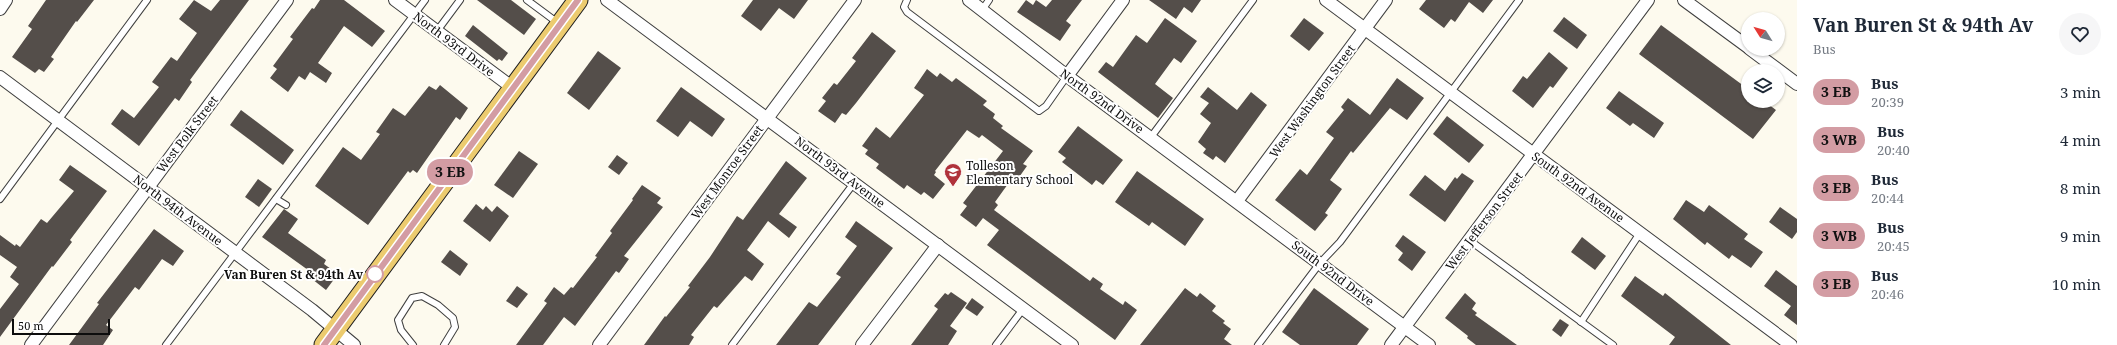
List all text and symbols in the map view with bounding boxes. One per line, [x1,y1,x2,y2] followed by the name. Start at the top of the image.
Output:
[410,8,498,80] street label: North 93rd Drive
[1741,12,1785,56] north arrow
[1741,12,1785,108] map controls
[1813,12,2033,38] text: Van Buren St & 94th Av
[2059,13,2101,55] button: heart
[1813,40,1836,58] text: Bus
[1265,41,1359,161] street label: West Washington Street
[1741,64,1785,108] button: layers
[1057,65,1147,137] street label: North 92nd Drive
[1871,73,1898,93] text: Bus
[1821,82,1851,101] text: 3 EB
[2060,82,2101,102] text: 3 min
[152,92,222,176] street label: West Polk Street
[1871,93,1904,111] text: 20:39
[687,121,767,223] street label: West Monroe Street
[1877,121,1904,141] text: Bus
[1821,130,1857,149] text: 3 WB
[2060,130,2101,150] text: 4 min
[791,132,889,212] street label: North 93rd Avenue
[1877,141,1910,159] text: 20:40
[1528,148,1628,226] street label: South 92nd Avenue
[966,157,1074,188] place label: Tolleson Elementary School
[422,159,478,185] line badge: 3 EB
[435,162,465,181] text: 3 EB
[943,162,963,187] school or university icon: Tolleson Elementary School
[1441,168,1527,274] street label: West Jefferson Street
[1871,169,1898,189] text: Bus
[130,171,226,249] street label: North 94th Avenue
[1821,178,1851,197] text: 3 EB
[2060,178,2101,198] text: 8 min
[1871,189,1904,207] text: 20:44
[1877,217,1904,237] text: Bus
[1821,226,1857,245] text: 3 WB
[2060,226,2101,246] text: 9 min
[1288,236,1378,310] street label: South 92nd Drive
[1877,237,1910,255] text: 20:45
[366,265,384,283] marker: Van Buren St & 94th Av
[1871,265,1898,285] text: Bus
[224,266,364,283] place label: Van Buren St & 94th Av
[1821,274,1851,293] text: 3 EB
[2052,274,2101,294] text: 10 min
[1871,285,1904,303] text: 20:46
[12,317,110,336] scale bar
[18,318,44,333] text: 50 m

